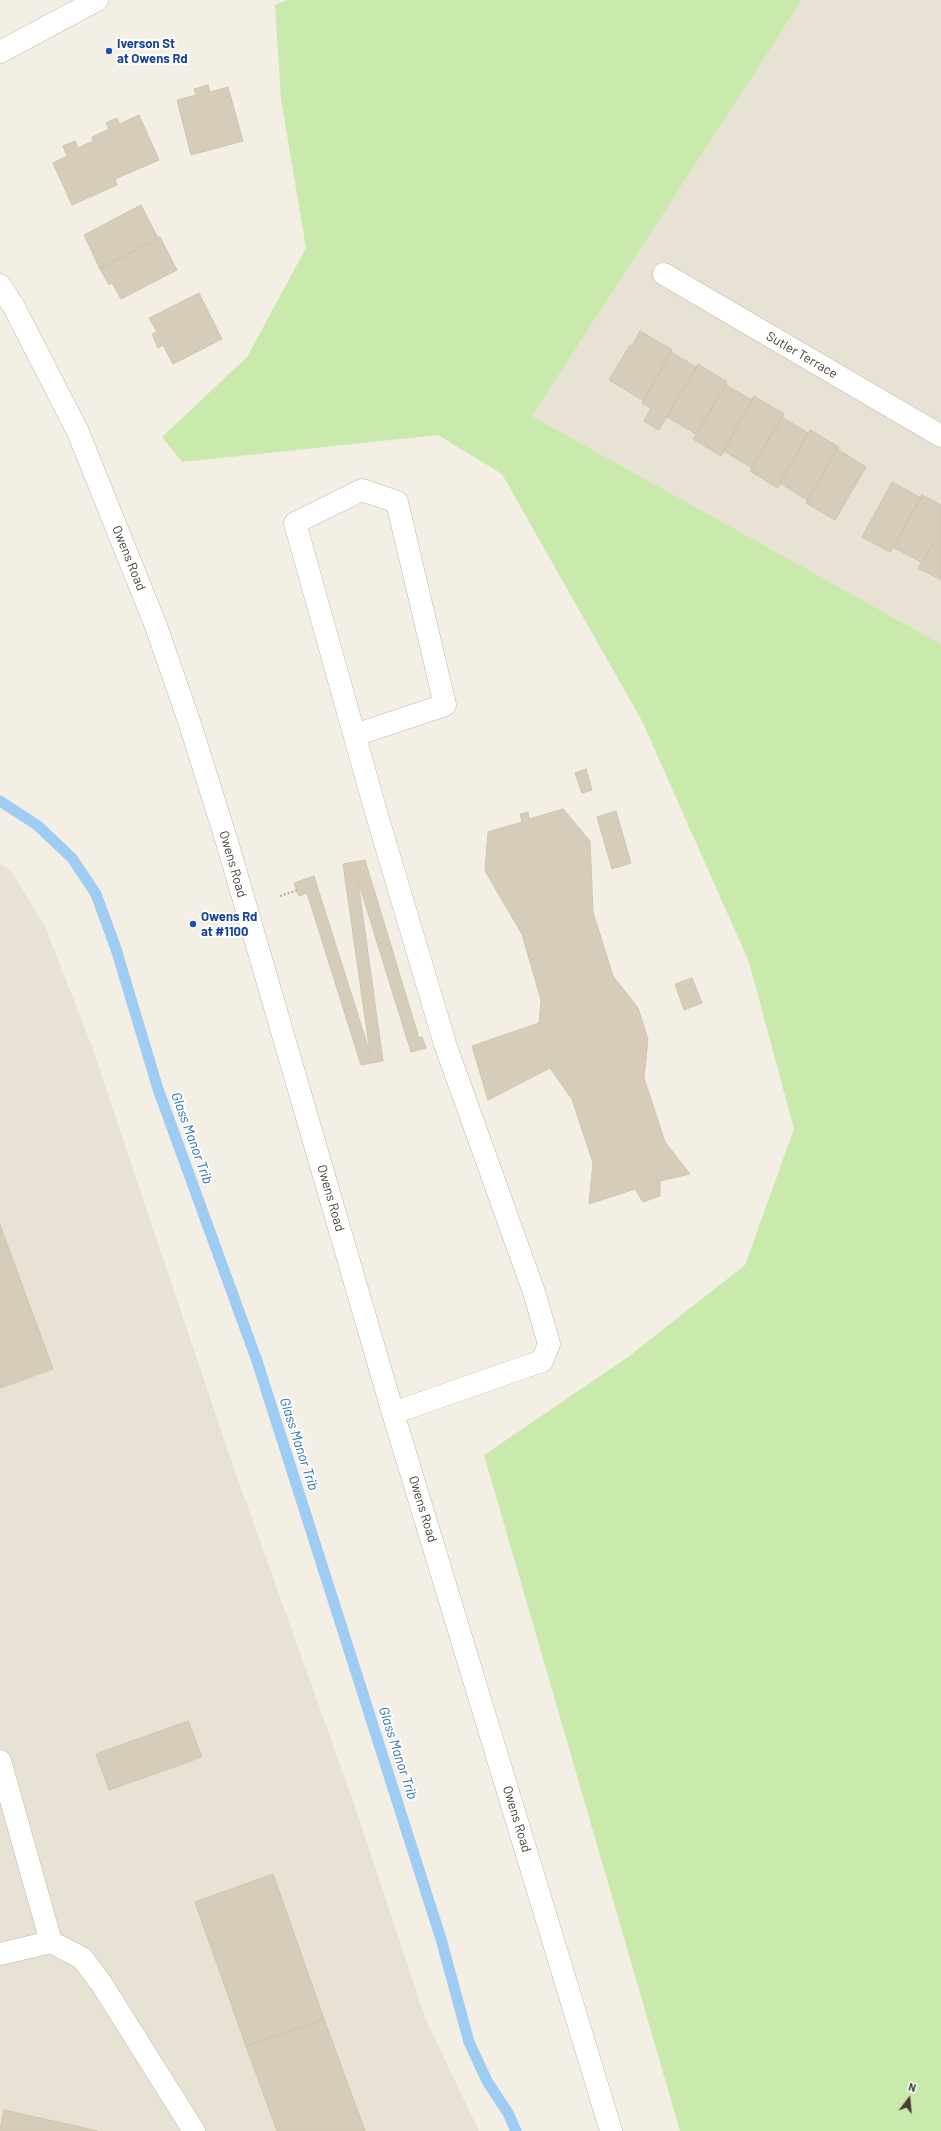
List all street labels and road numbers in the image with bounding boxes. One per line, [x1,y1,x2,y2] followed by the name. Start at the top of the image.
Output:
[764,328,840,382] street label: Sutler Terrace
[109,523,149,593] street label: Owens Road
[216,829,250,899] street label: Owens Road
[314,1163,348,1233] street label: Owens Road
[405,1474,441,1544] street label: Owens Road
[499,1784,535,1854] street label: Owens Road

